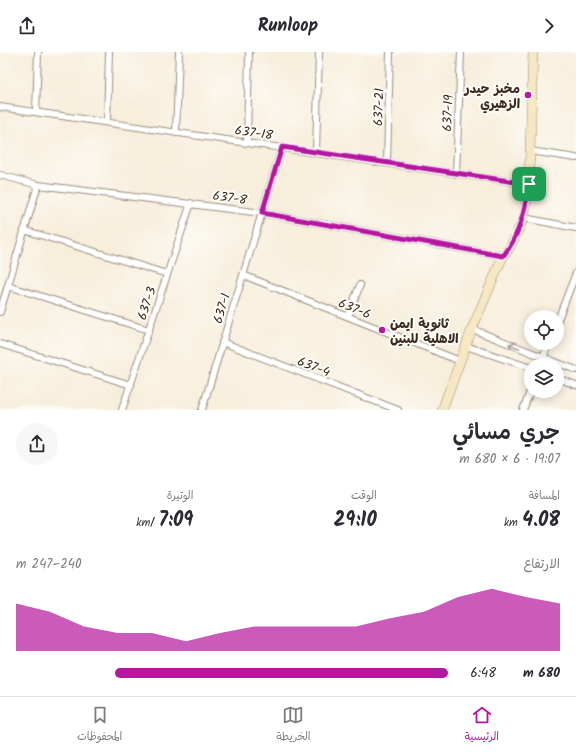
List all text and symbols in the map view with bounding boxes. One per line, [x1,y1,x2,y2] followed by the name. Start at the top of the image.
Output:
[258,12,318,41] text: Runloop
[16,15,38,37] icon: share
[538,15,560,37] icon: forward
[464,79,520,115] place label: مخبز حيدر الزهيري
[368,88,391,127] street label: 637-21
[523,90,533,100] marker: مخبز حيدر الزهيري
[437,94,460,132] street label: 637-19
[233,120,274,147] street label: 637-18
[512,167,546,201] pin
[518,173,540,195] icon: arrive
[211,186,248,211] street label: 637-8
[132,284,163,323] street label: 637-3
[208,291,237,326] street label: 637-1
[335,293,374,325] street label: 637-6
[524,310,564,398] map controls
[524,310,564,350] button: locate
[390,314,459,350] place label: ثانوية ايمن الاهلية للبنين
[377,325,387,335] marker: ثانوية ايمن الاهلية للبنين
[508,341,520,349] one-way arrow
[294,352,333,383] street label: 637-4
[524,358,564,398] button: layers
[452,416,560,451] text: جري مسائي
[16,423,58,465] button: share
[459,449,560,470] text: 19:07 · 6 × 680 m
[167,487,193,505] text: الوتيرة
[351,487,377,505] text: الوقت
[529,487,560,505] text: المسافة
[159,505,193,537] text: 7:09
[334,505,377,537] text: 29:10
[522,505,560,537] text: 4.08
[136,514,159,532] text: /km
[504,514,522,532] text: km
[16,554,81,575] text: 240–247 m
[524,554,560,575] text: الارتفاع
[471,663,496,684] text: 6:48
[523,663,560,684] text: 680 m
[77,704,122,746] tab: المحفوظات
[276,704,311,746] tab: الخريطة
[465,704,499,746] tab: الرئيسية

